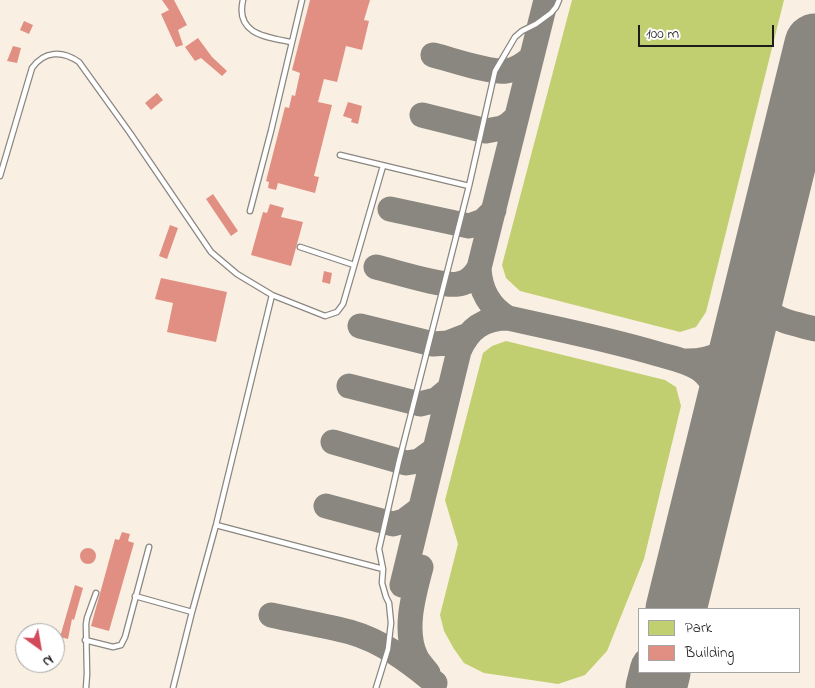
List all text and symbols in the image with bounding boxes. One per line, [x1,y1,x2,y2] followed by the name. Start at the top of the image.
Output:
[640,15,776,47] scale bar
[646,23,679,45] text: 100 m
[638,608,800,673] legend
[685,617,712,639] text: Park
[15,623,65,673] north arrow
[685,642,734,664] text: Building
[38,649,57,672] text: N

